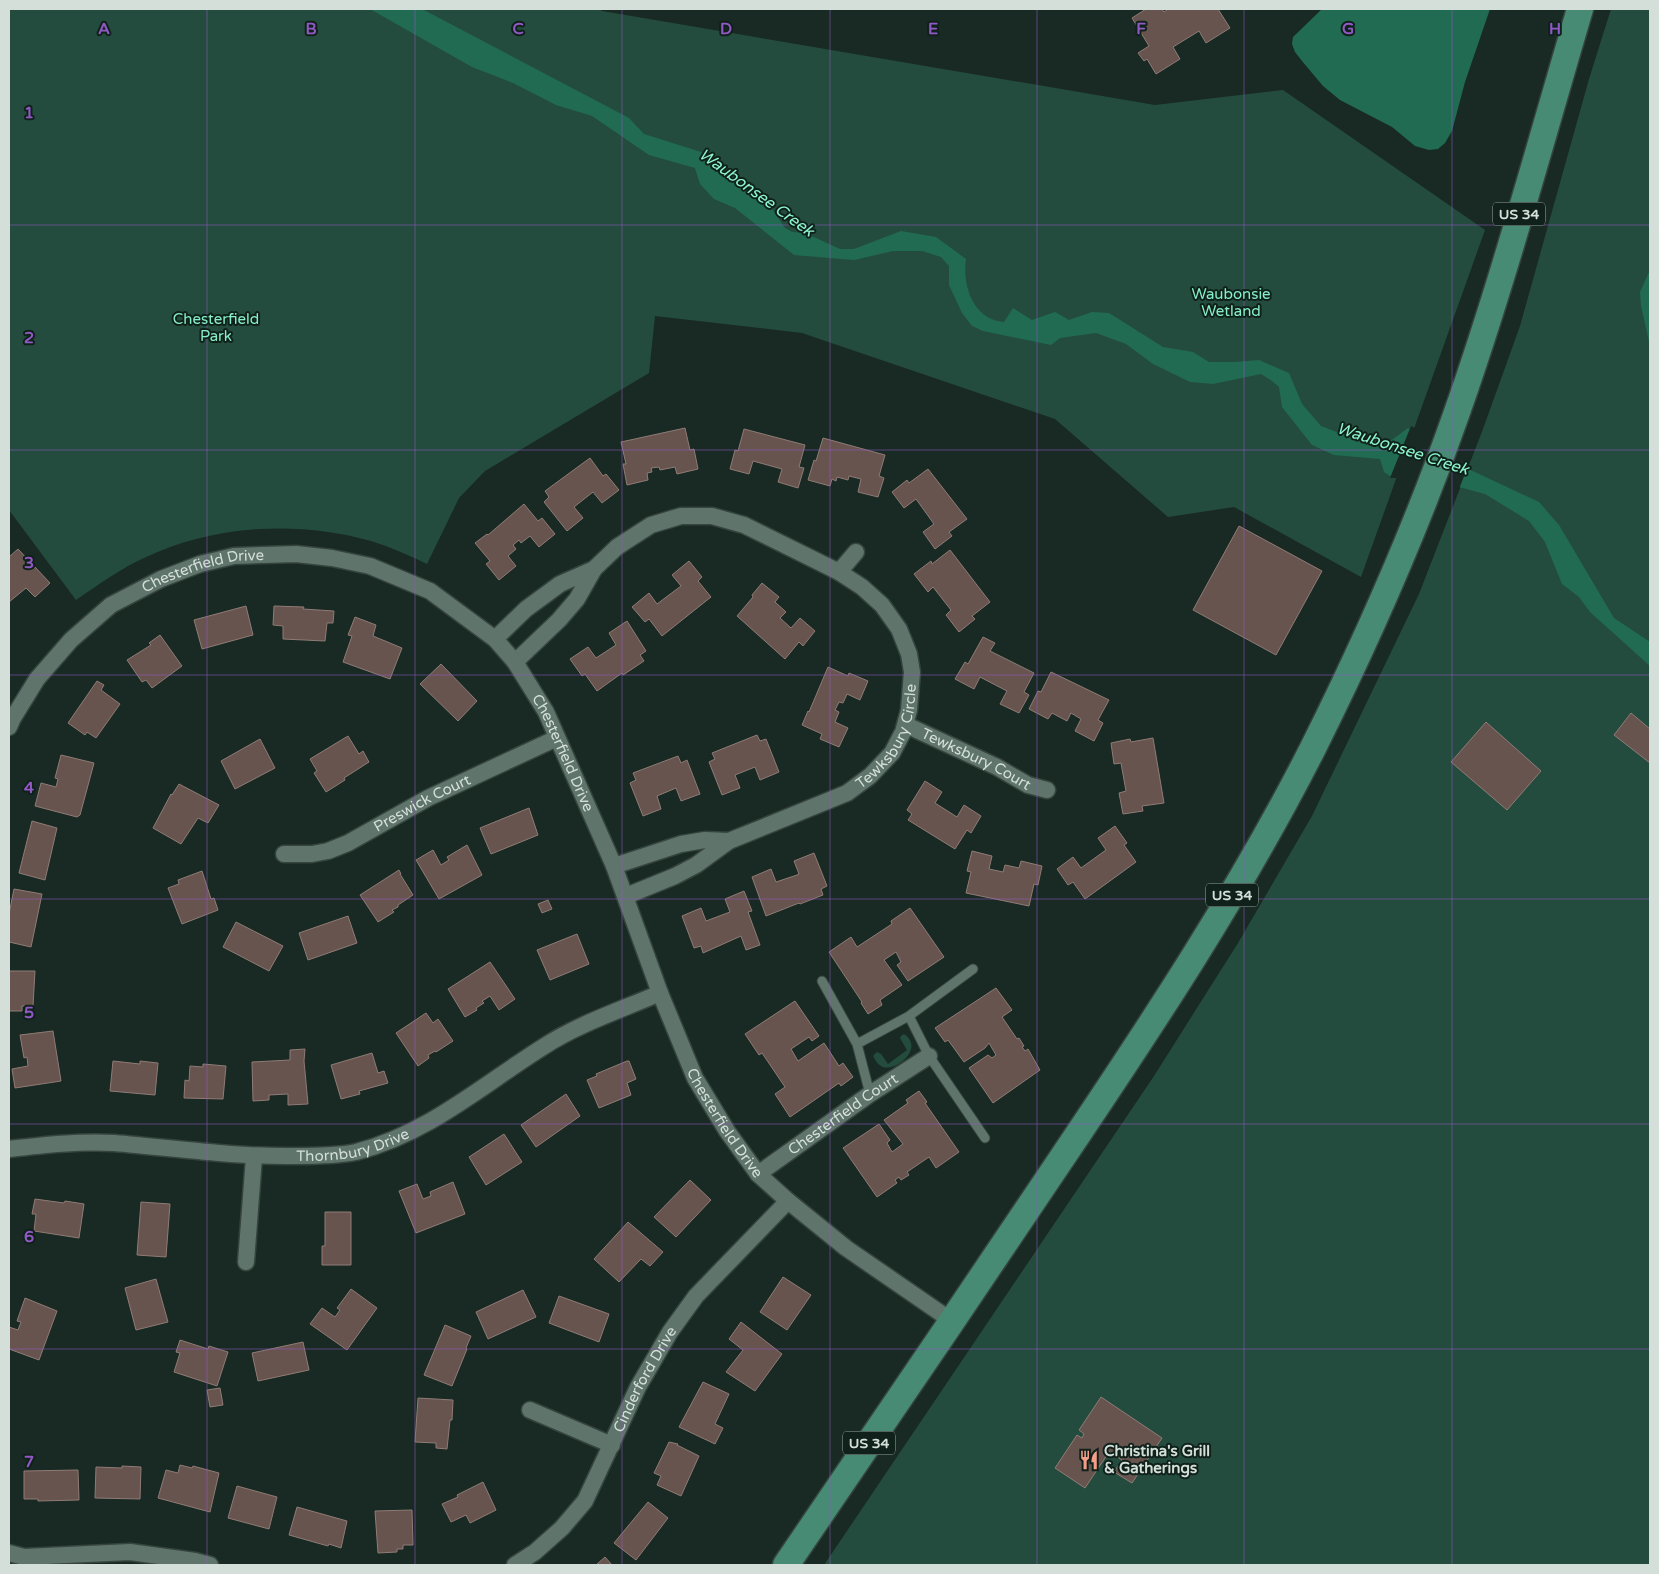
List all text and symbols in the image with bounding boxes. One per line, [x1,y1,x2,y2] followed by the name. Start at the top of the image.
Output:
[98,19,110,39] text: A
[305,19,317,39] text: B
[512,19,524,39] text: C
[720,19,732,39] text: D
[928,19,938,39] text: E
[1136,19,1146,39] text: F
[1342,19,1354,39] text: G
[1549,19,1561,39] text: H
[24,103,34,123] text: 1
[695,144,819,242] water label: Waubonsee Creek
[1493,202,1545,225] road number: US 34
[1191,285,1271,320] park label: Waubonsie Wetland
[173,310,259,345] park label: Chesterfield Park
[24,328,34,348] text: 2
[1334,418,1472,480] water label: Waubonsee Creek
[139,546,264,596] street label: Chesterfield Drive
[24,553,34,573] text: 3
[852,683,920,792] street label: Tewksbury Circle
[528,691,598,814] street label: Chesterfield Drive
[919,724,1034,794] street label: Tewksbury Court
[370,770,474,836] street label: Preswick Court
[24,778,34,798] text: 4
[1206,884,1258,906] road number: US 34
[24,1003,34,1023] text: 5
[683,1066,767,1181] street label: Chesterfield Drive
[784,1069,902,1159] street label: Chesterfield Court
[296,1125,412,1165] street label: Thornbury Drive
[24,1227,34,1247] text: 6
[609,1323,680,1435] street label: Cinderford Drive
[843,1432,895,1455] road number: US 34
[1104,1442,1210,1478] place label: Christina's Grill & Gatherings
[1078,1449,1100,1471] restaurant icon: Christina's Grill & Gatherings
[24,1452,34,1472] text: 7

